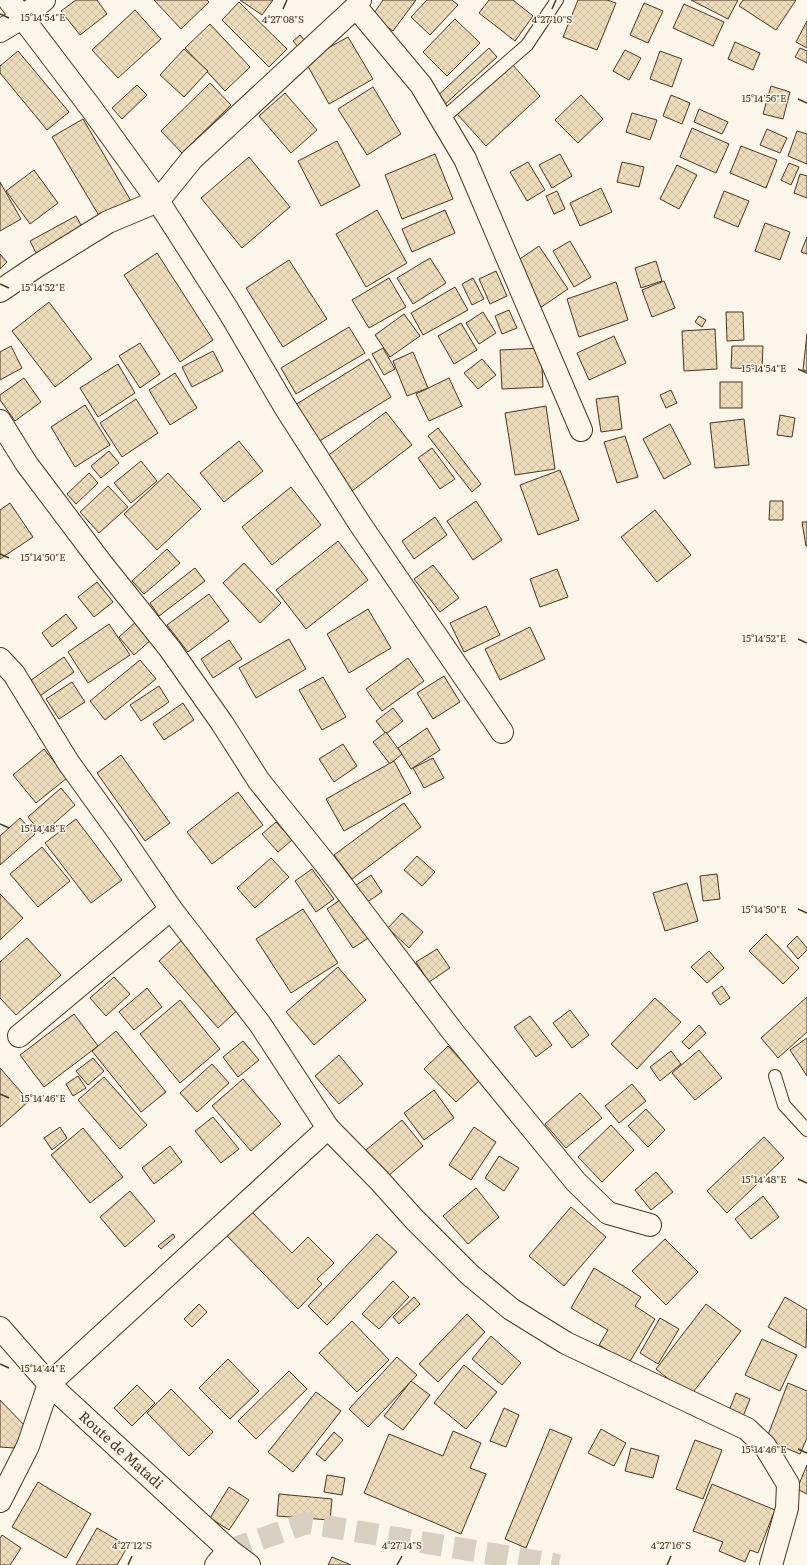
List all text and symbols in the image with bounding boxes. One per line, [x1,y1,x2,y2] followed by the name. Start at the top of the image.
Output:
[21,9,65,24] text: 15°14'54"E
[262,11,304,26] text: 4°27'08"S
[532,11,572,26] text: 4°27'10"S
[742,90,786,105] text: 15°14'56"E
[21,279,65,294] text: 15°14'52"E
[742,360,786,375] text: 15°14'54"E
[20,549,66,564] text: 15°14'50"E
[742,630,786,645] text: 15°14'52"E
[20,820,66,835] text: 15°14'48"E
[741,901,787,916] text: 15°14'50"E
[20,1090,66,1105] text: 15°14'46"E
[741,1171,787,1186] text: 15°14'48"E
[20,1360,66,1375] text: 15°14'44"E
[75,1406,169,1493] street label: Route de Matadi
[741,1441,787,1456] text: 15°14'46"E
[112,1537,152,1552] text: 4°27'12"S
[382,1537,422,1552] text: 4°27'14"S
[651,1537,691,1552] text: 4°27'16"S

